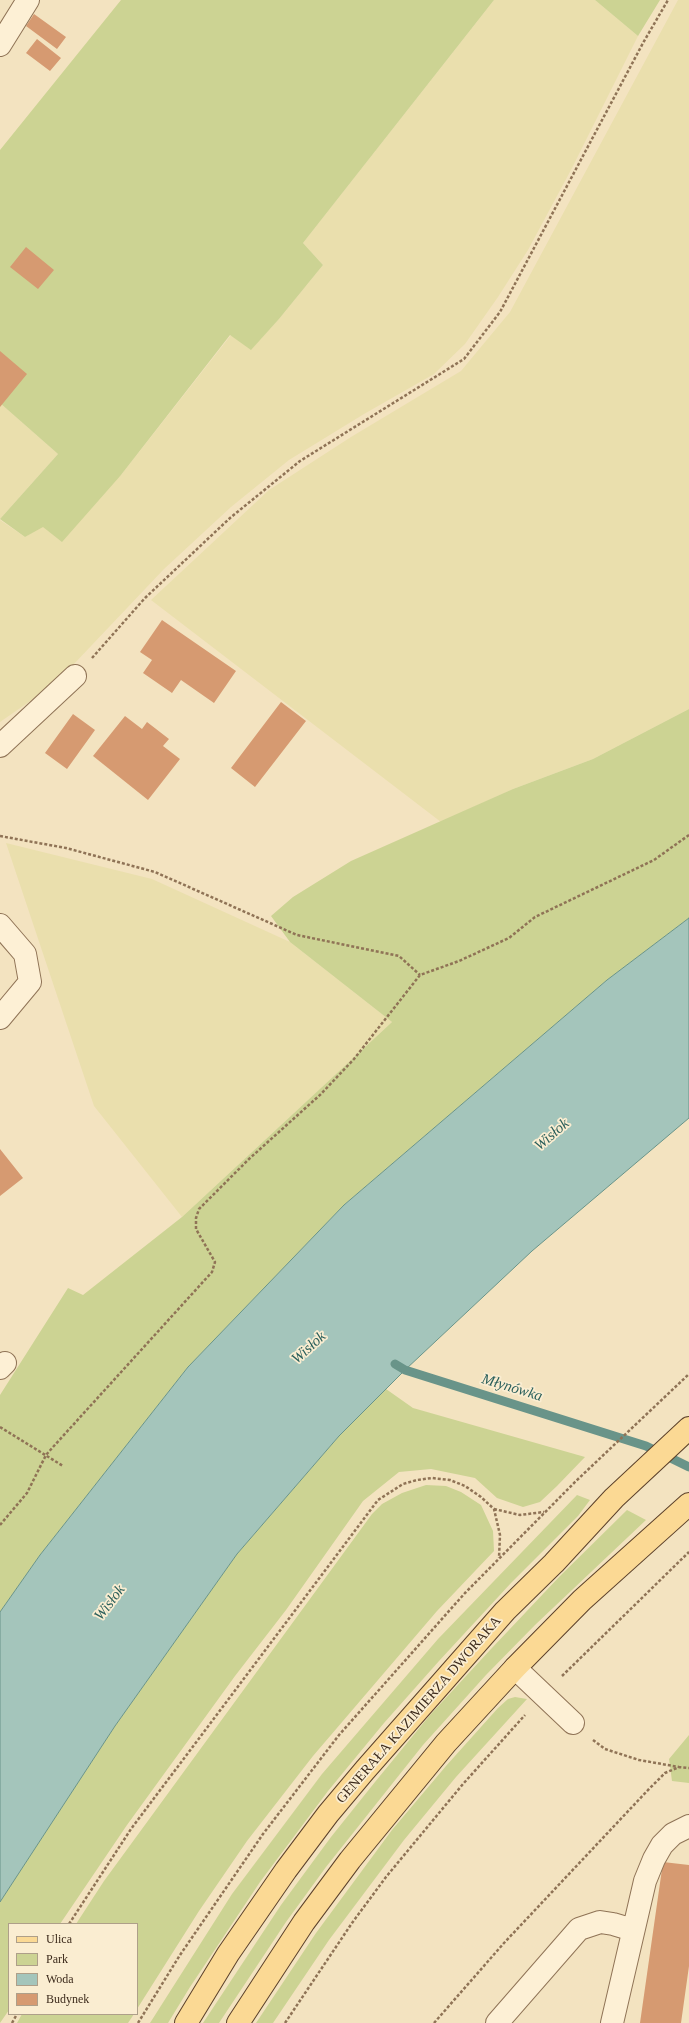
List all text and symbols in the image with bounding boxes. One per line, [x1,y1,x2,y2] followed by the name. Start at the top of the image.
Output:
[531,1115,573,1155] water label: Wisłok
[288,1328,330,1368] water label: Wisłok
[479,1370,545,1406] water label: Młynówka
[91,1582,129,1624] water label: Wisłok
[333,1613,505,1807] street label: GENERAŁA KAZIMIERZA DWORAKA
[8,1923,138,2015] legend
[46,1932,72,1946] text: Ulica
[46,1952,68,1966] text: Park
[46,1972,74,1986] text: Woda
[46,1992,89,2006] text: Budynek

